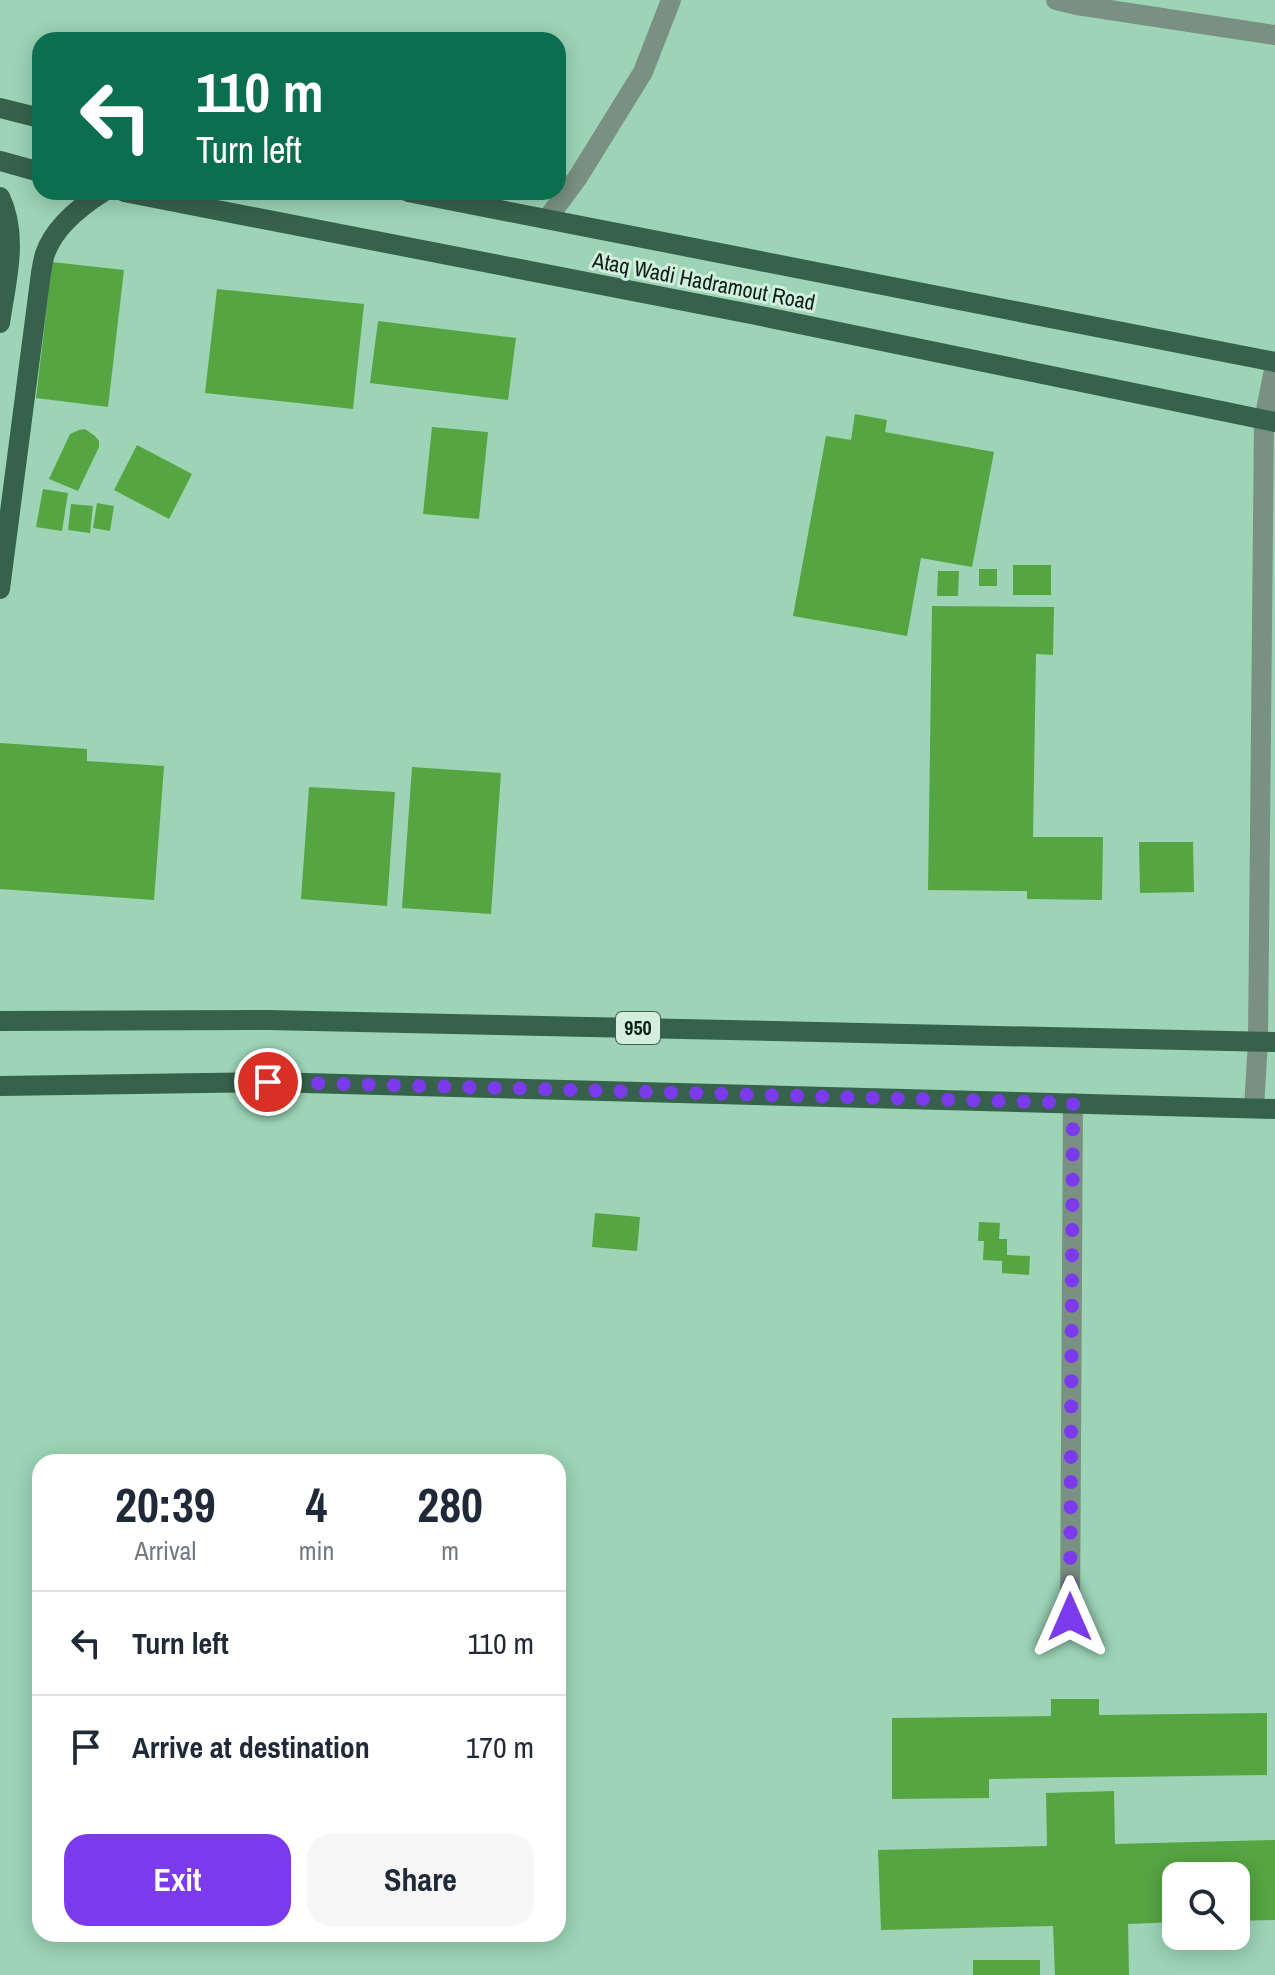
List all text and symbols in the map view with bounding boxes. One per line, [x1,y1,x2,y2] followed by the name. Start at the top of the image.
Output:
[196,54,324,129] text: 110 m
[64,64,168,168] icon: left
[196,126,302,174] text: Turn left
[589,245,818,317] street label: Ataq Wadi Hadramout Road
[616,1012,660,1044] road number: 950
[234,1048,302,1116] pin
[246,1060,290,1104] icon: arrive
[115,1472,216,1537] text: 20:39
[306,1472,327,1537] text: 4
[417,1472,483,1537] text: 280
[135,1533,196,1568] text: Arrival
[299,1533,334,1568] text: min
[441,1533,459,1568] text: m
[1028,1575,1112,1659] position arrow
[64,1621,108,1665] icon: left
[132,1623,229,1663] text: Turn left
[467,1623,534,1663] text: 110 m
[64,1725,108,1769] icon: arrive
[132,1727,370,1767] text: Arrive at destination
[466,1727,534,1767] text: 170 m
[64,1834,291,1926] button: Exit
[307,1834,534,1926] button: Share
[1162,1862,1250,1950] map controls
[1162,1862,1250,1950] button: search

